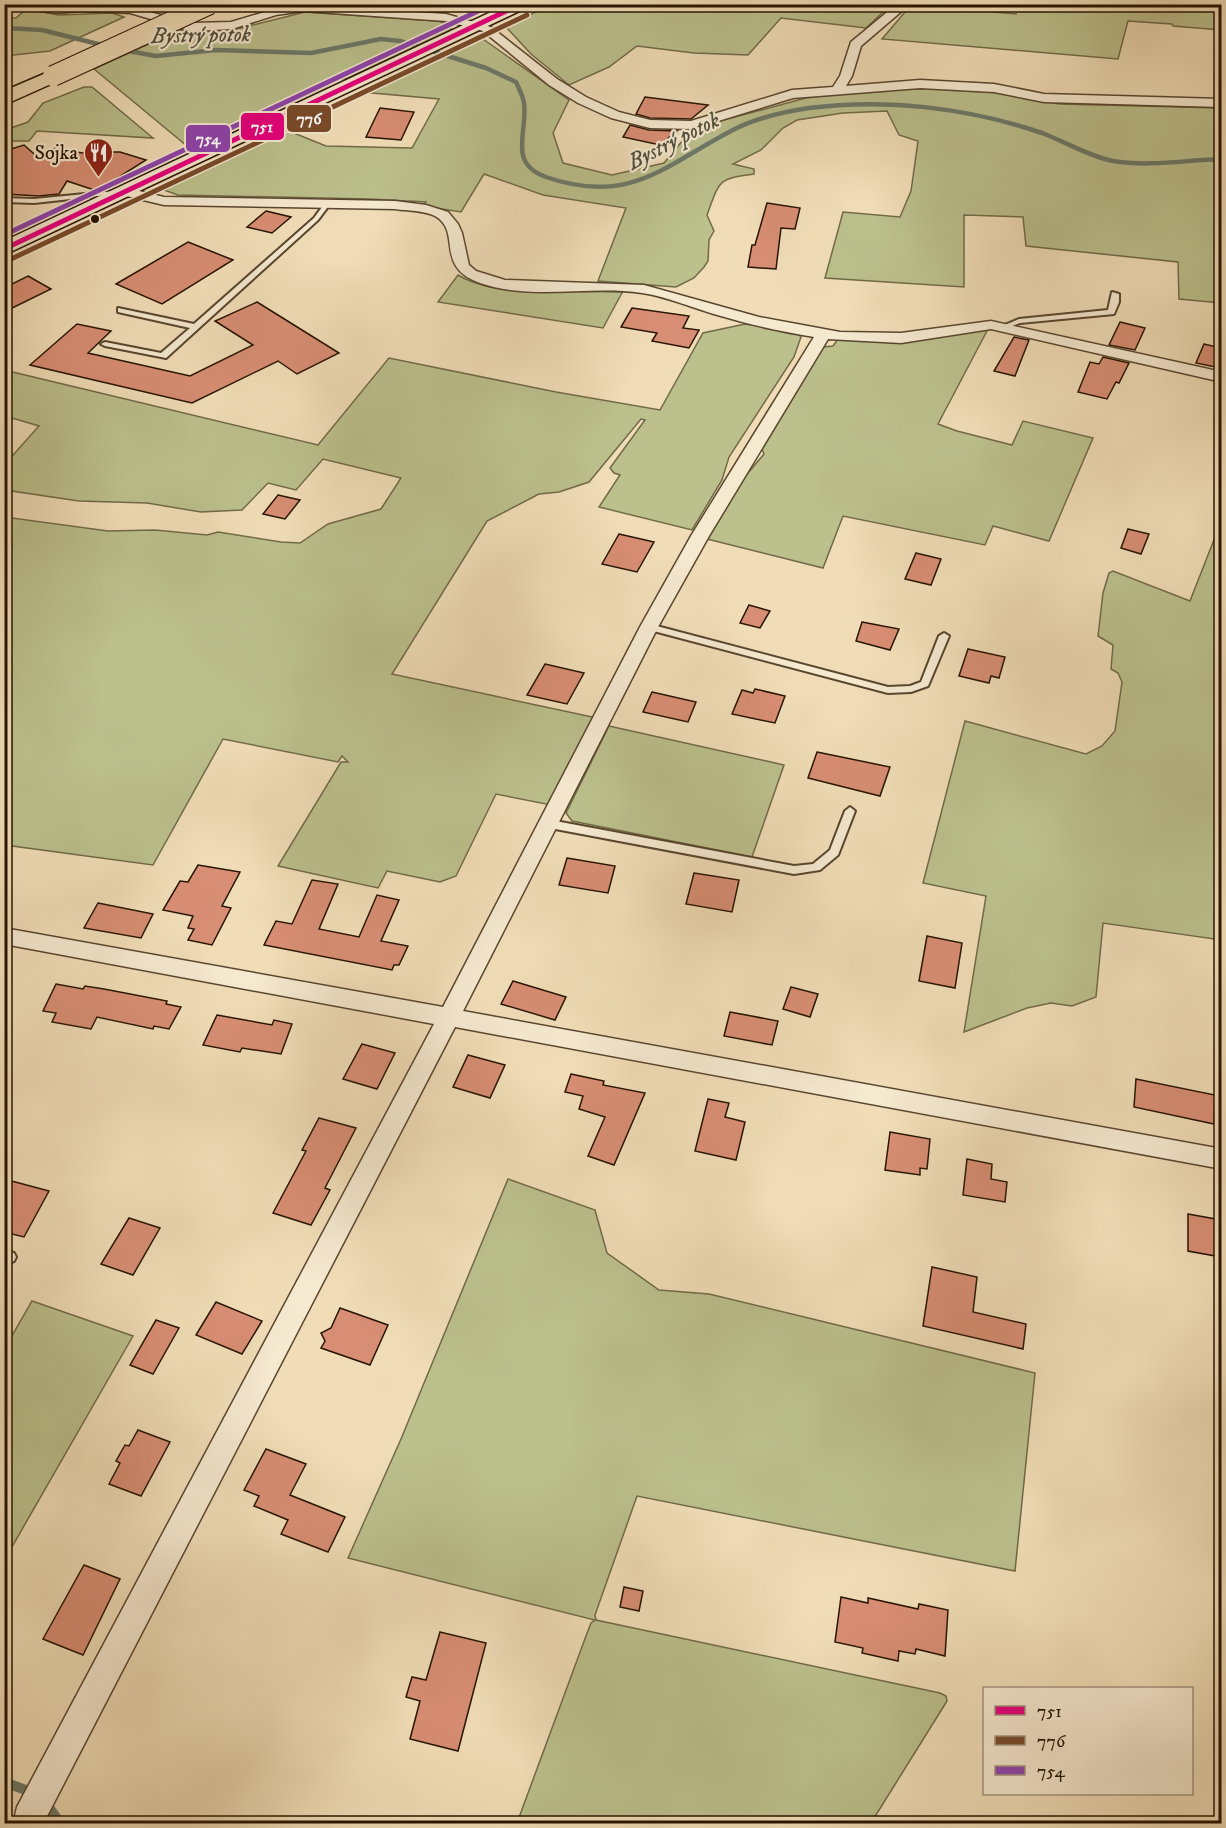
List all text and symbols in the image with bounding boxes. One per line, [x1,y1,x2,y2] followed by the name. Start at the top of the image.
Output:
[150,21,252,50] water label: Bystrý potok
[286,104,332,133] line badge: 776
[622,106,725,176] water label: Bystrý potok
[296,109,323,129] text: 776
[240,112,285,141] line badge: 751
[251,117,273,137] text: 751
[185,124,231,153] line badge: 754
[196,129,221,149] text: 754
[83,136,115,178] restaurant icon: Sojka
[35,141,79,166] place label: Sojka
[89,213,101,225] unlabelled marker
[983,1687,1193,1795] legend
[1037,1701,1062,1723] text: 751
[1037,1731,1066,1753] text: 776
[1037,1761,1065,1783] text: 754

